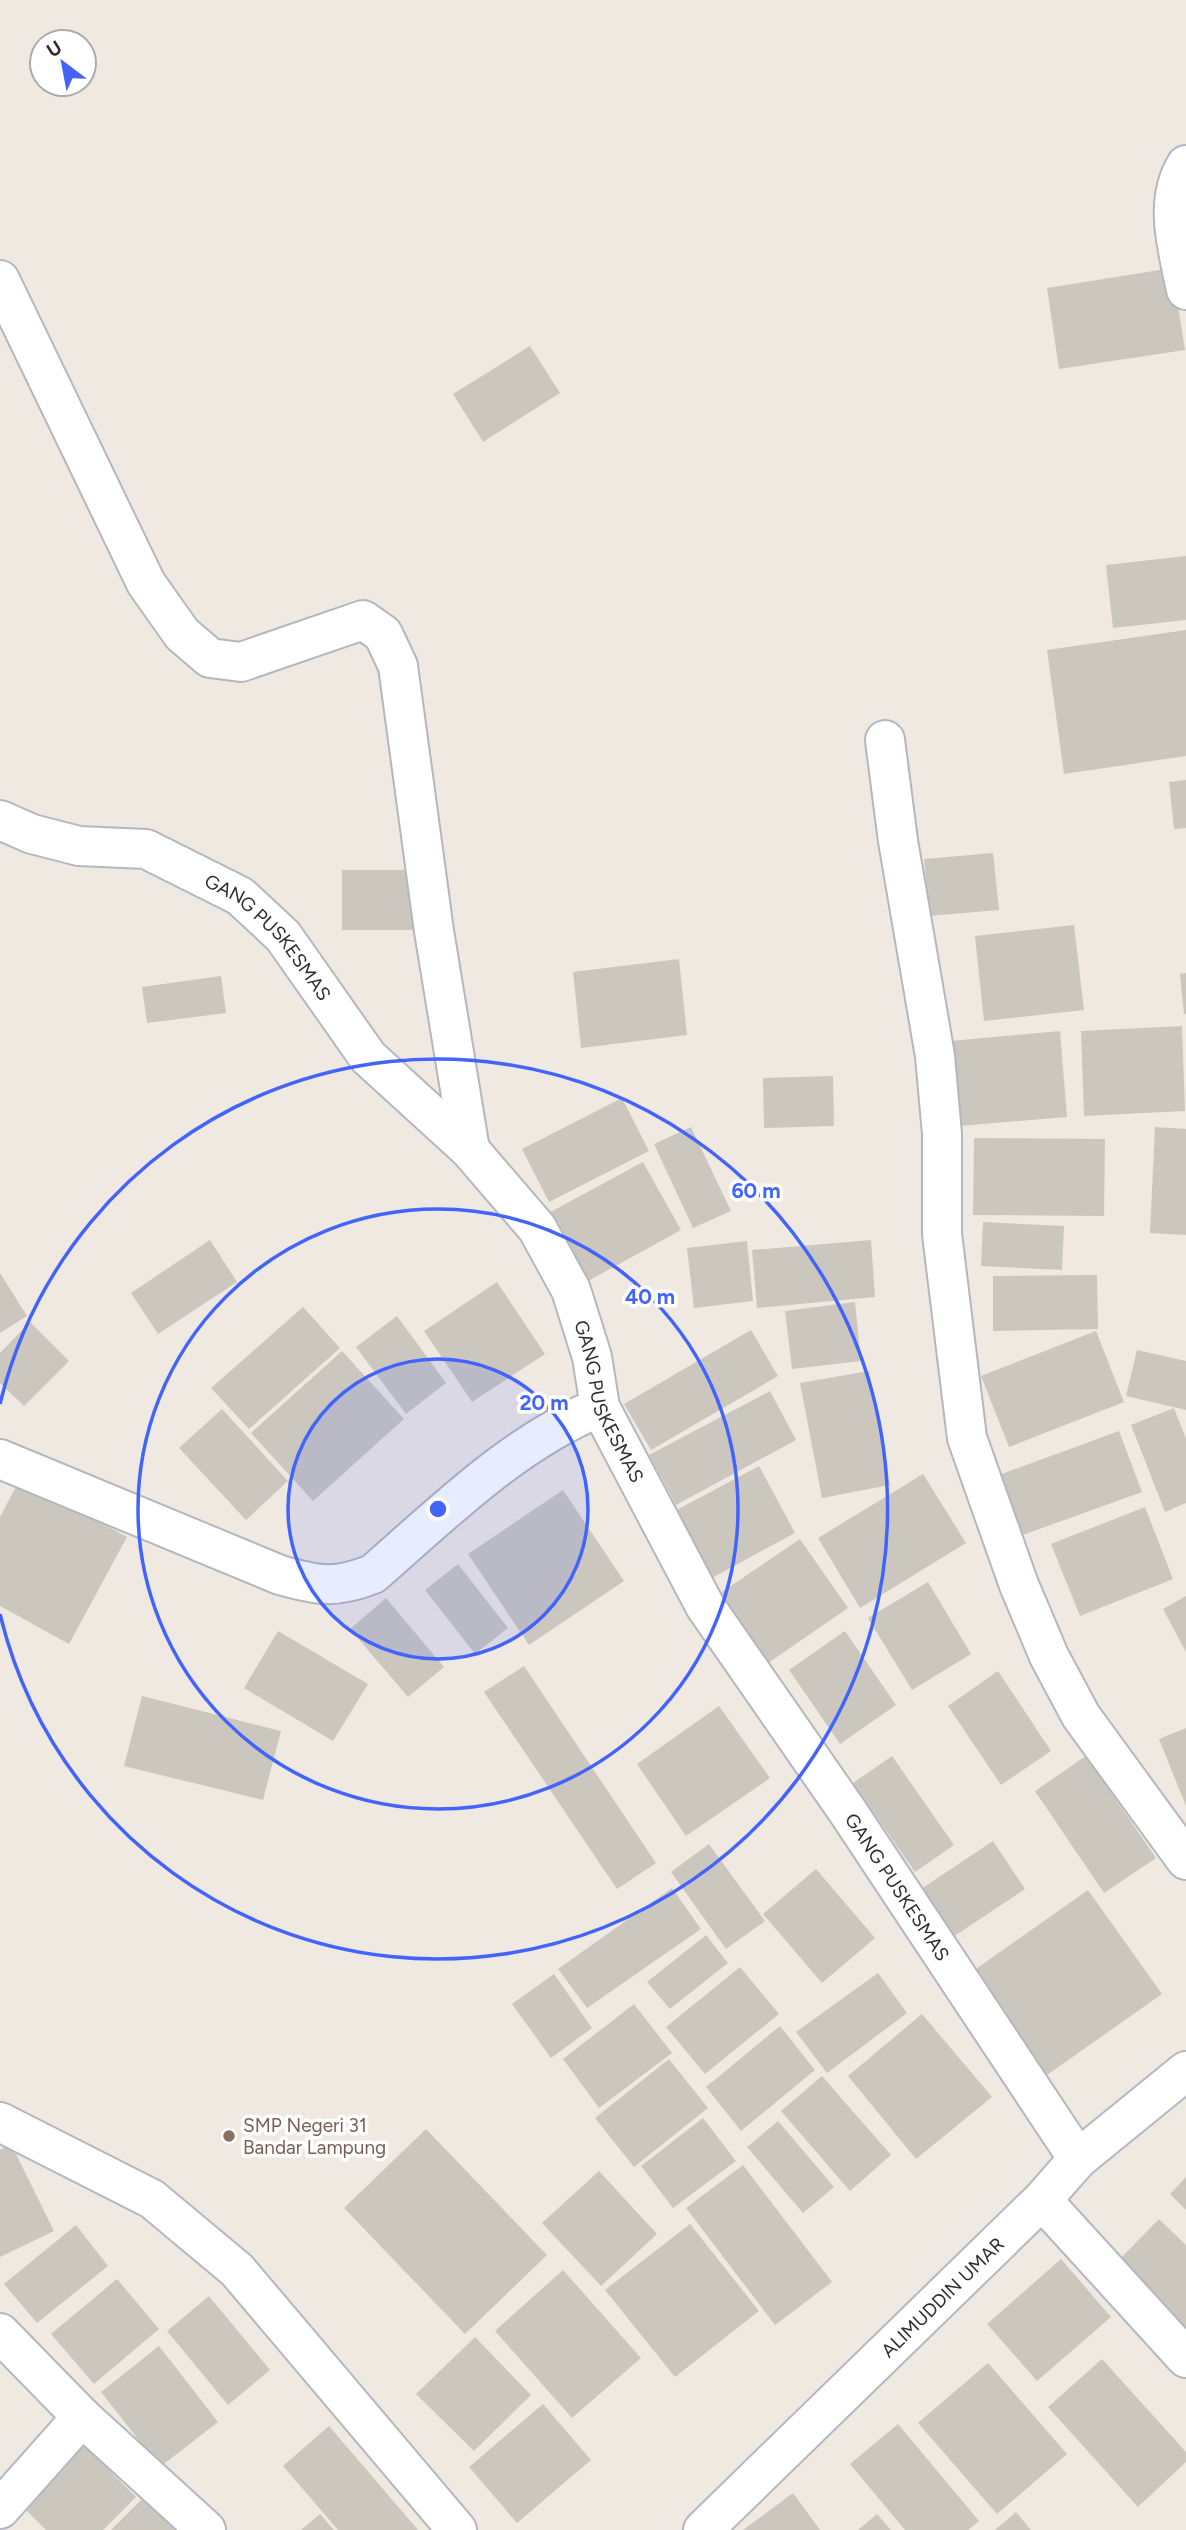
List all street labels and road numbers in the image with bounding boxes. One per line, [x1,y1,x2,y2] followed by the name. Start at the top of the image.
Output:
[201,869,336,1005] street label: GANG PUSKESMAS
[569,1317,649,1486] street label: GANG PUSKESMAS
[840,1809,954,1965] street label: GANG PUSKESMAS
[876,2232,1009,2362] street label: ALIMUDDIN UMAR

